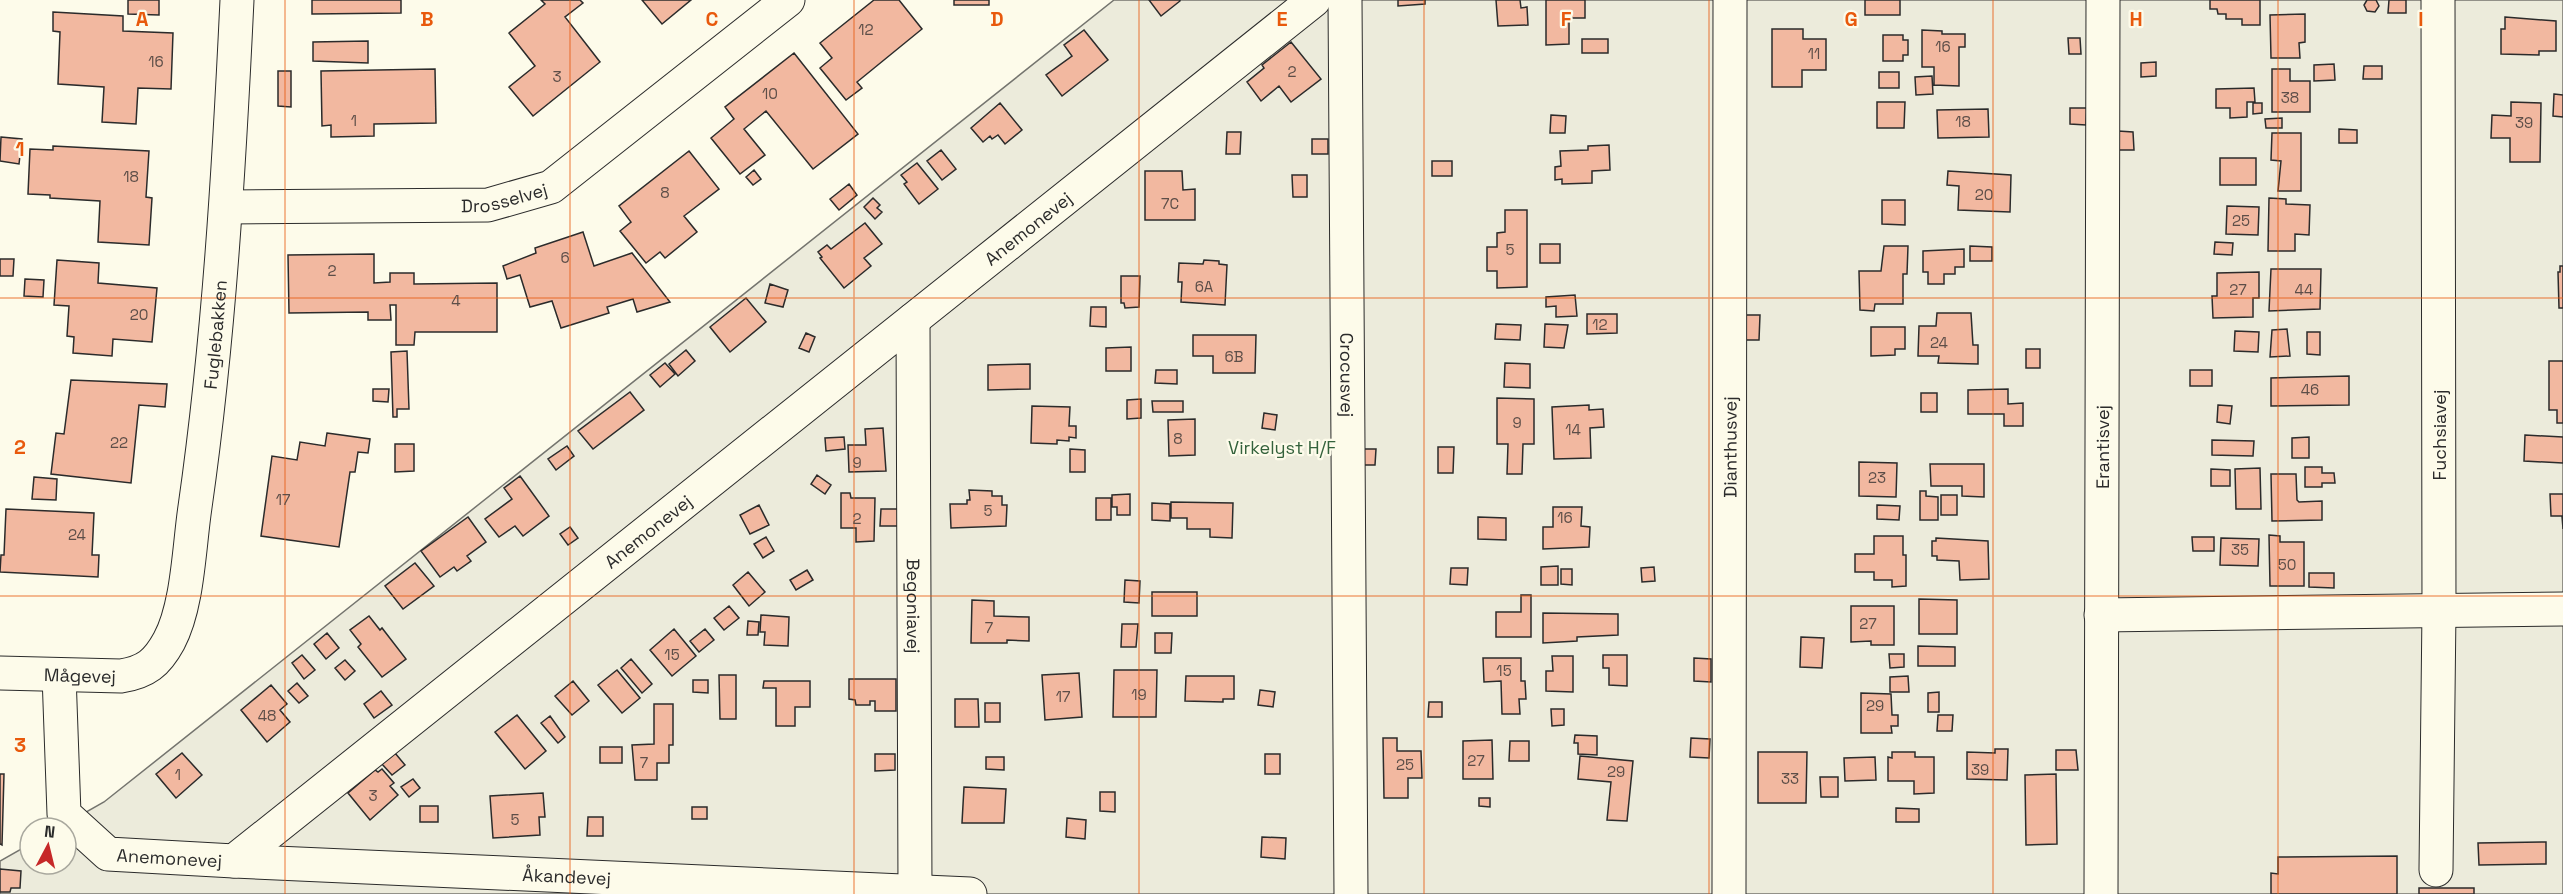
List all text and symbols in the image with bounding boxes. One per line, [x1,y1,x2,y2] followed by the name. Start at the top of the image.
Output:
[136,6,149,32] text: A
[420,6,434,32] text: B
[706,6,719,32] text: C
[990,6,1004,32] text: D
[1276,6,1288,32] text: E
[1561,6,1572,32] text: F
[1844,6,1858,32] text: G
[2129,6,2143,32] text: H
[2418,6,2424,32] text: I
[858,20,874,39] house number: 12
[1935,37,1951,56] house number: 16
[1808,44,1820,63] house number: 11
[148,52,164,71] house number: 16
[1287,62,1297,81] house number: 2
[552,67,562,86] house number: 3
[762,84,778,103] house number: 10
[2281,88,2299,107] house number: 38
[351,111,357,130] house number: 1
[1955,112,1971,131] house number: 18
[2515,113,2533,132] house number: 39
[15,136,25,162] text: 1
[123,167,139,186] house number: 18
[461,177,550,217] street label: Drosselvej
[660,183,670,202] house number: 8
[1975,185,1993,204] house number: 20
[979,186,1076,270] street label: Anemonevej
[1161,194,1179,213] house number: 7C
[2232,211,2250,230] house number: 25
[1506,240,1515,259] house number: 5
[560,248,570,267] house number: 6
[327,261,337,280] house number: 2
[1195,277,1214,296] house number: 6A
[198,279,231,391] street label: Fuglebakken
[2229,280,2247,299] house number: 27
[2295,280,2313,299] house number: 44
[451,291,461,310] house number: 4
[130,305,148,324] house number: 20
[1592,315,1608,334] house number: 12
[1336,333,1359,417] street label: Crocusvej
[1930,333,1948,352] house number: 24
[1224,347,1244,366] house number: 6B
[2301,380,2319,399] house number: 46
[2428,390,2451,480] street label: Fuchsiavej
[1718,396,1741,498] street label: Dianthusvej
[2090,405,2114,489] street label: Erantisvej
[1512,413,1522,432] house number: 9
[1565,420,1581,439] house number: 14
[1173,429,1183,448] house number: 8
[110,433,128,452] house number: 22
[14,434,26,460] text: 2
[1228,436,1336,459] park label: Virkelyst H/F
[852,453,862,472] house number: 9
[1868,468,1886,487] house number: 23
[599,489,696,573] street label: Anemonevej
[276,490,290,509] house number: 17
[984,501,993,520] house number: 5
[1557,508,1573,527] house number: 16
[852,509,862,528] house number: 2
[68,525,86,544] house number: 24
[2231,540,2249,559] house number: 35
[2278,555,2296,574] house number: 50
[902,558,926,654] street label: Begoniavej
[1859,614,1877,633] house number: 27
[985,618,993,637] house number: 7
[664,645,680,664] house number: 15
[1496,661,1512,680] house number: 15
[44,663,116,687] street label: Mågevej
[1131,685,1147,704] house number: 19
[1056,687,1070,706] house number: 17
[1866,696,1884,715] house number: 29
[258,706,276,725] house number: 48
[14,732,26,758] text: 3
[1467,751,1485,770] house number: 27
[640,753,648,772] house number: 7
[1396,755,1414,774] house number: 25
[1971,760,1989,779] house number: 39
[1607,762,1625,781] house number: 29
[175,765,181,784] house number: 1
[1781,769,1799,788] house number: 33
[368,786,378,805] house number: 3
[511,810,520,829] house number: 5
[18,816,78,876] north arrow
[43,821,56,843] text: N
[116,843,223,872] street label: Anemonevej
[522,862,611,889] street label: Åkandevej

